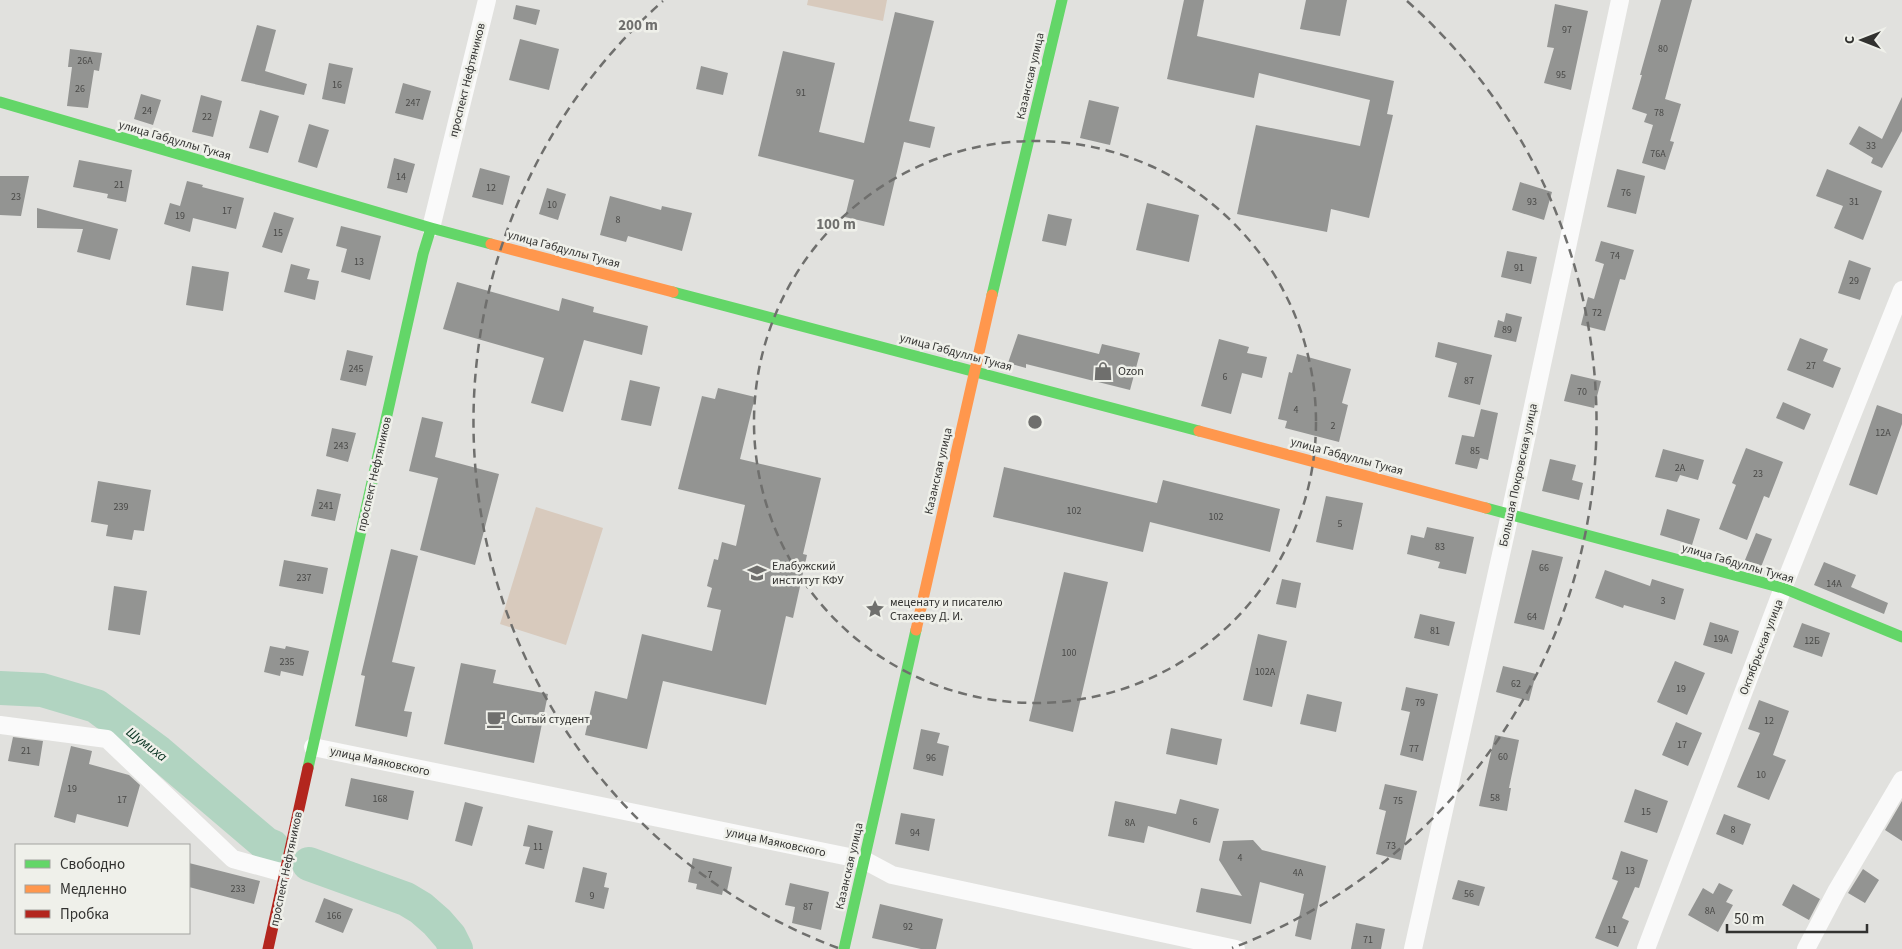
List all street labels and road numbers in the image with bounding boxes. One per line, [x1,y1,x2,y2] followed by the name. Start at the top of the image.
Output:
[445,21,490,139] street label: проспект Нефтяников
[1012,31,1049,121] street label: Казанская улица
[117,116,233,165] street label: улица Габдуллы Тукая
[506,226,622,273] street label: улица Габдуллы Тукая
[898,329,1014,376] street label: улица Габдуллы Тукая
[1495,402,1542,548] street label: Большая Покровская улица
[353,415,396,533] street label: проспект Нефтяников
[920,426,957,516] street label: Казанская улица
[1289,433,1405,480] street label: улица Габдуллы Тукая
[1680,539,1796,588] street label: улица Габдуллы Тукая
[1735,597,1788,698] street label: Октябрьская улица
[328,743,431,780] street label: улица Маяковского
[266,810,307,928] street label: проспект Нефтяников
[831,821,868,911] street label: Казанская улица
[724,824,827,861] street label: улица Маяковского

